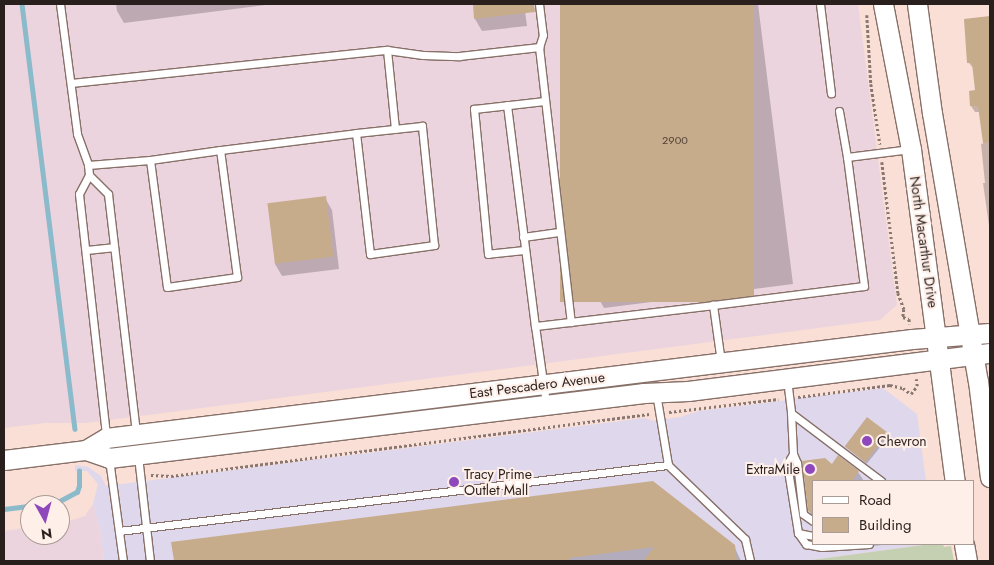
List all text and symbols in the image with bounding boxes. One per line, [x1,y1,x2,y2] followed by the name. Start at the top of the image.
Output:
[662,133,688,147] house number: 2900
[906,175,942,309] street label: North Macarthur Drive
[468,368,606,402] street label: East Pescadero Avenue
[877,433,927,449] place label: Chevron
[861,435,873,447] marker: Chevron
[746,461,800,477] place label: ExtraMile
[804,463,816,475] marker: ExtraMile
[464,466,532,498] place label: Tracy Prime Outlet Mall
[448,476,460,488] marker: Tracy Prime Outlet Mall
[812,480,974,545] legend
[859,489,891,511] text: Road
[20,495,70,545] north arrow
[859,514,911,536] text: Building
[40,523,53,544] text: N

